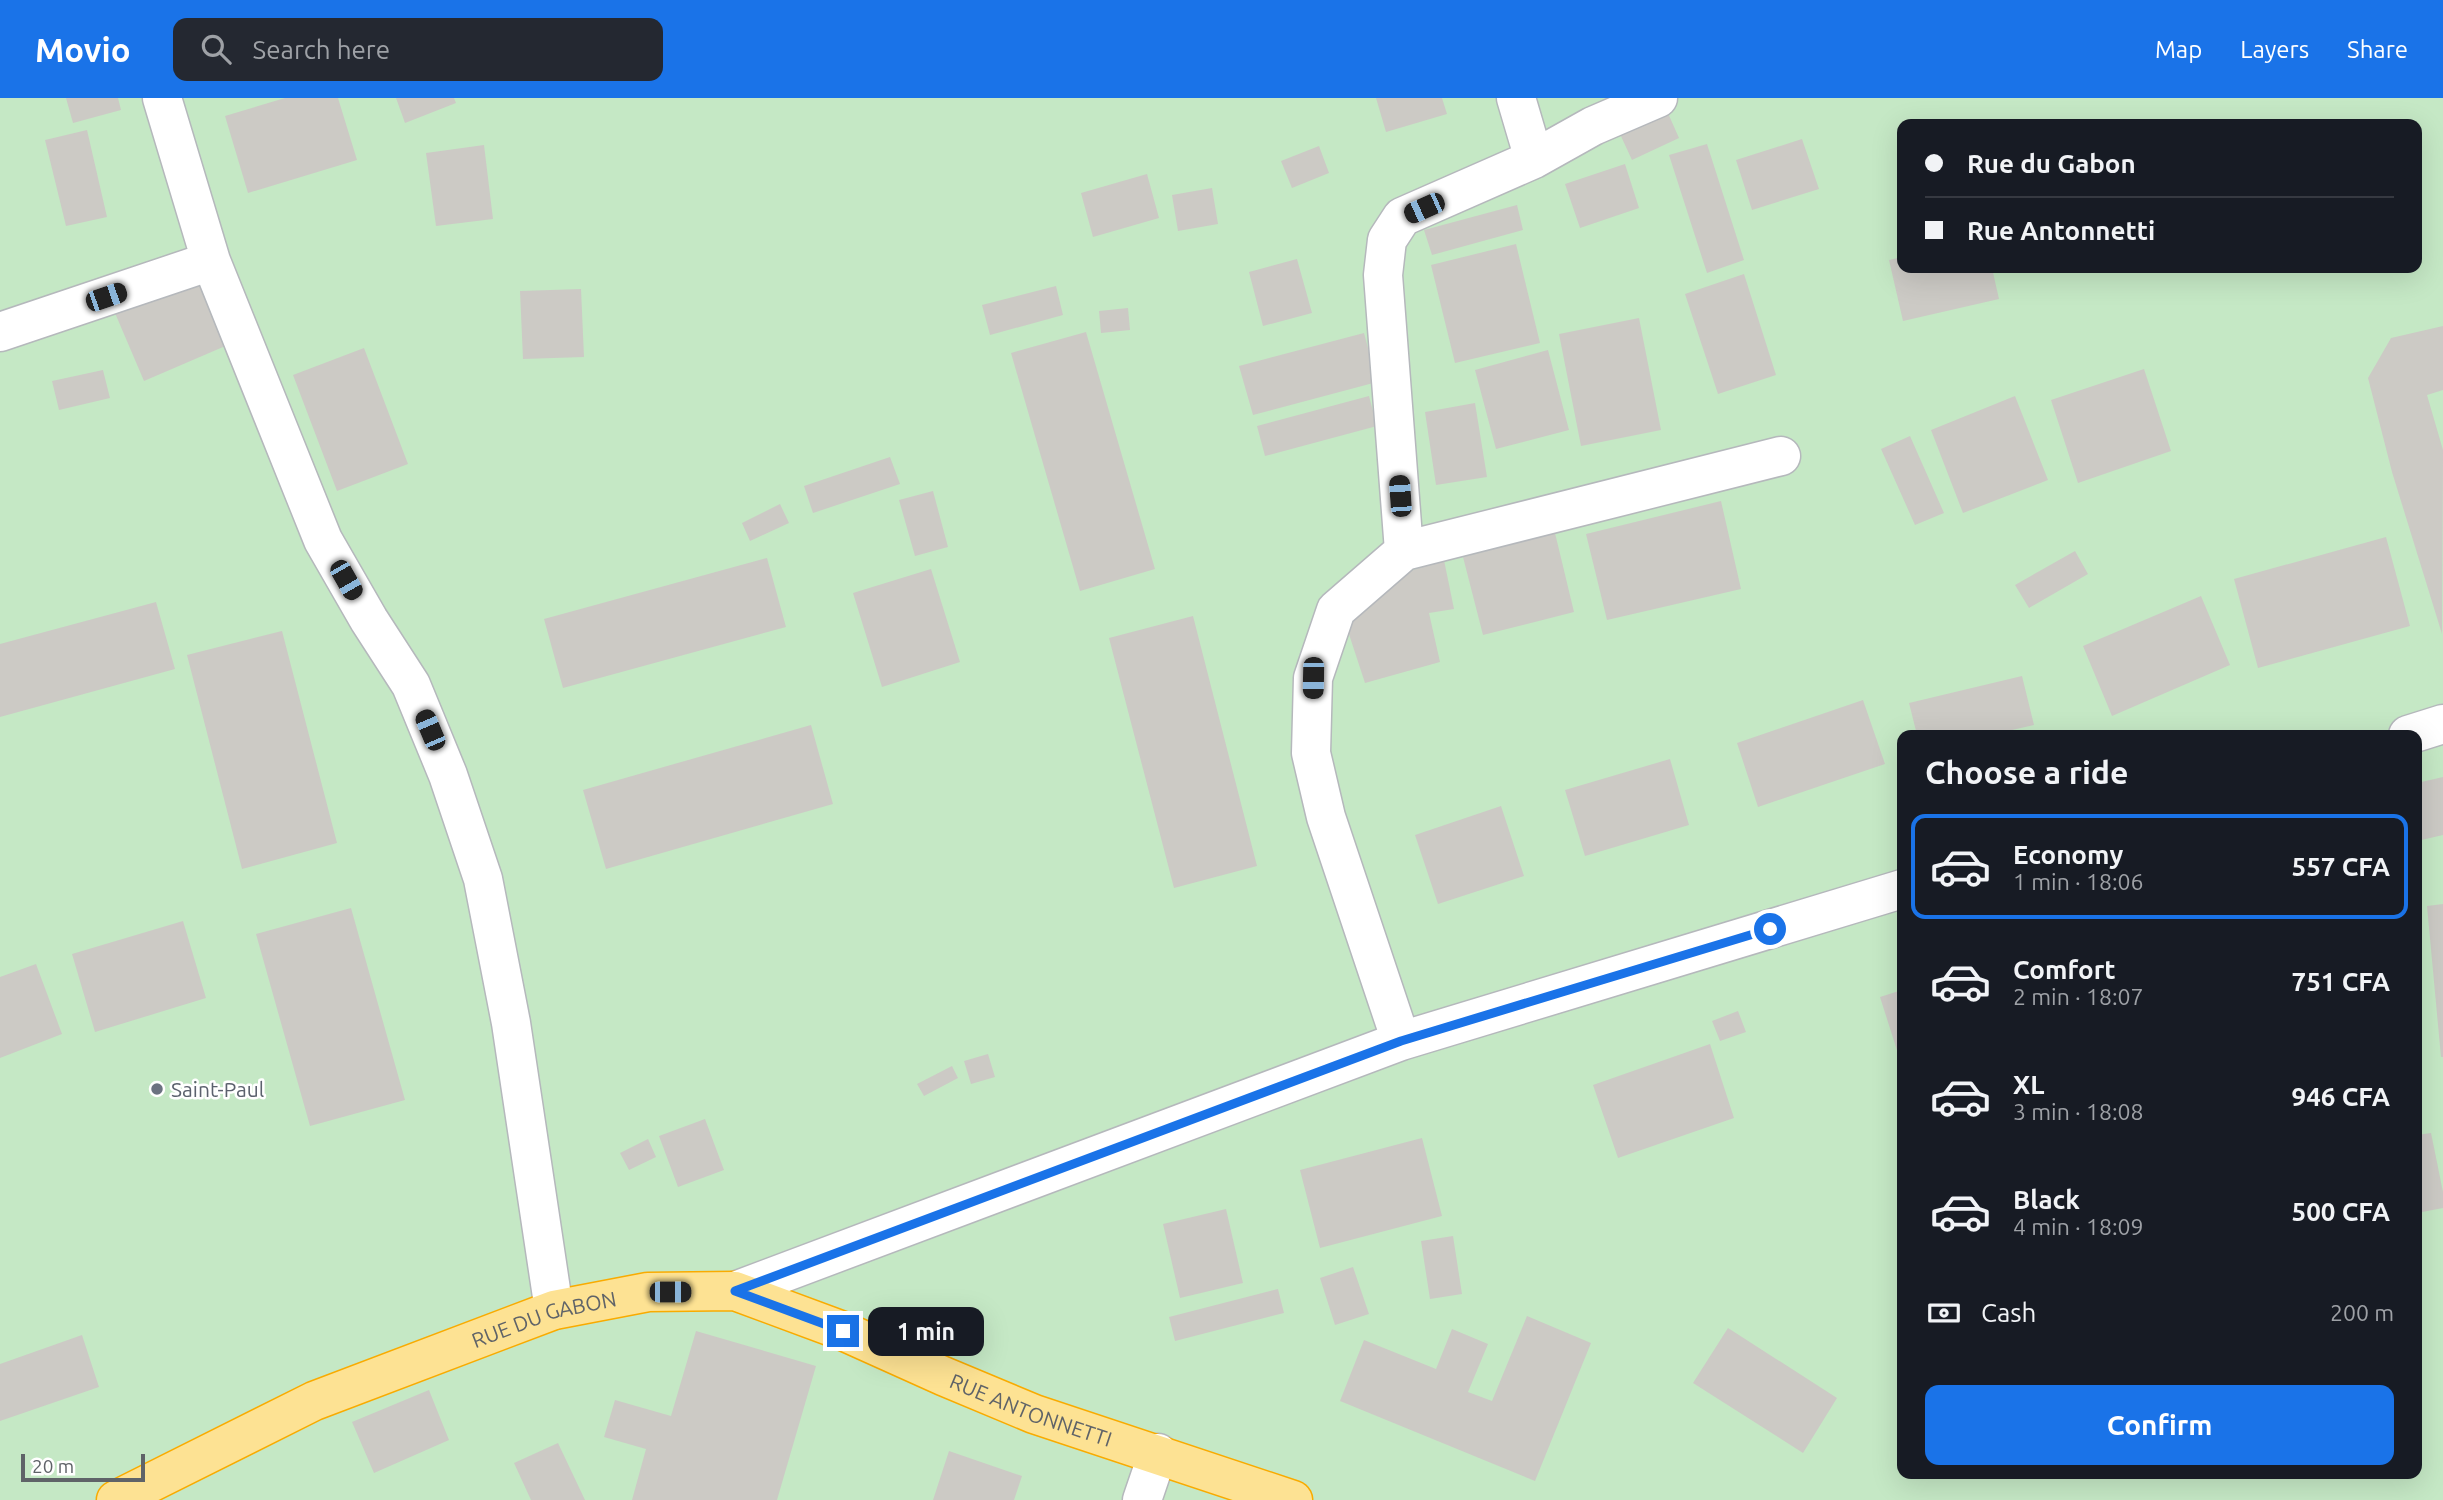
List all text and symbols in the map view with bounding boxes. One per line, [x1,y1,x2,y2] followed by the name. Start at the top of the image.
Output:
[173,18,663,81] search box
[197,30,235,68] icon: search
[35,31,131,68] text: Movio
[253,35,390,64] text: Search here
[2155,36,2202,63] text: Map
[2240,36,2309,63] text: Layers
[2347,36,2408,63] text: Share
[1967,149,2136,178] text: Rue du Gabon
[1401,190,1448,226] car
[1967,216,2155,245] text: Rue Antonnetti
[83,280,130,314] car
[1389,474,1412,518] car
[327,557,366,603] car
[1303,657,1324,699] car
[413,707,448,753] car
[1925,754,2128,790] text: Choose a ride
[1929,835,1992,898] icon: car
[2013,840,2123,869] text: Economy
[2292,852,2390,881] text: 557 CFA
[2013,869,2144,894] text: 1 min · 18:06
[1754,913,1786,945] route start
[1929,950,1992,1013] icon: car
[2013,955,2116,984] text: Comfort
[2292,967,2390,996] text: 751 CFA
[2013,984,2144,1009] text: 2 min · 18:07
[1929,1065,1992,1128] icon: car
[2013,1070,2044,1099] text: XL
[171,1077,264,1101] place label: Saint-Paul
[149,1081,165,1097] marker: Saint-Paul
[2292,1082,2390,1111] text: 946 CFA
[2013,1099,2144,1124] text: 3 min · 18:08
[1929,1180,1992,1243] icon: car
[2013,1185,2080,1214] text: Black
[2292,1197,2390,1226] text: 500 CFA
[2013,1214,2144,1239] text: 4 min · 18:09
[650,1282,692,1303] car
[468,1286,618,1352] street label: RUE DU GABON
[1925,1294,1963,1332] icon: cash
[1981,1298,2036,1327] text: Cash
[2330,1300,2394,1325] text: 200 m
[868,1306,983,1356] callout: 1 min
[827,1315,859,1347] route end
[897,1319,955,1344] text: 1 min
[946,1368,1115,1451] street label: RUE ANTONNETTI
[1925,1385,2394,1465] button: Confirm
[21,1451,145,1483] scale bar
[32,1455,74,1477] text: 20 m

